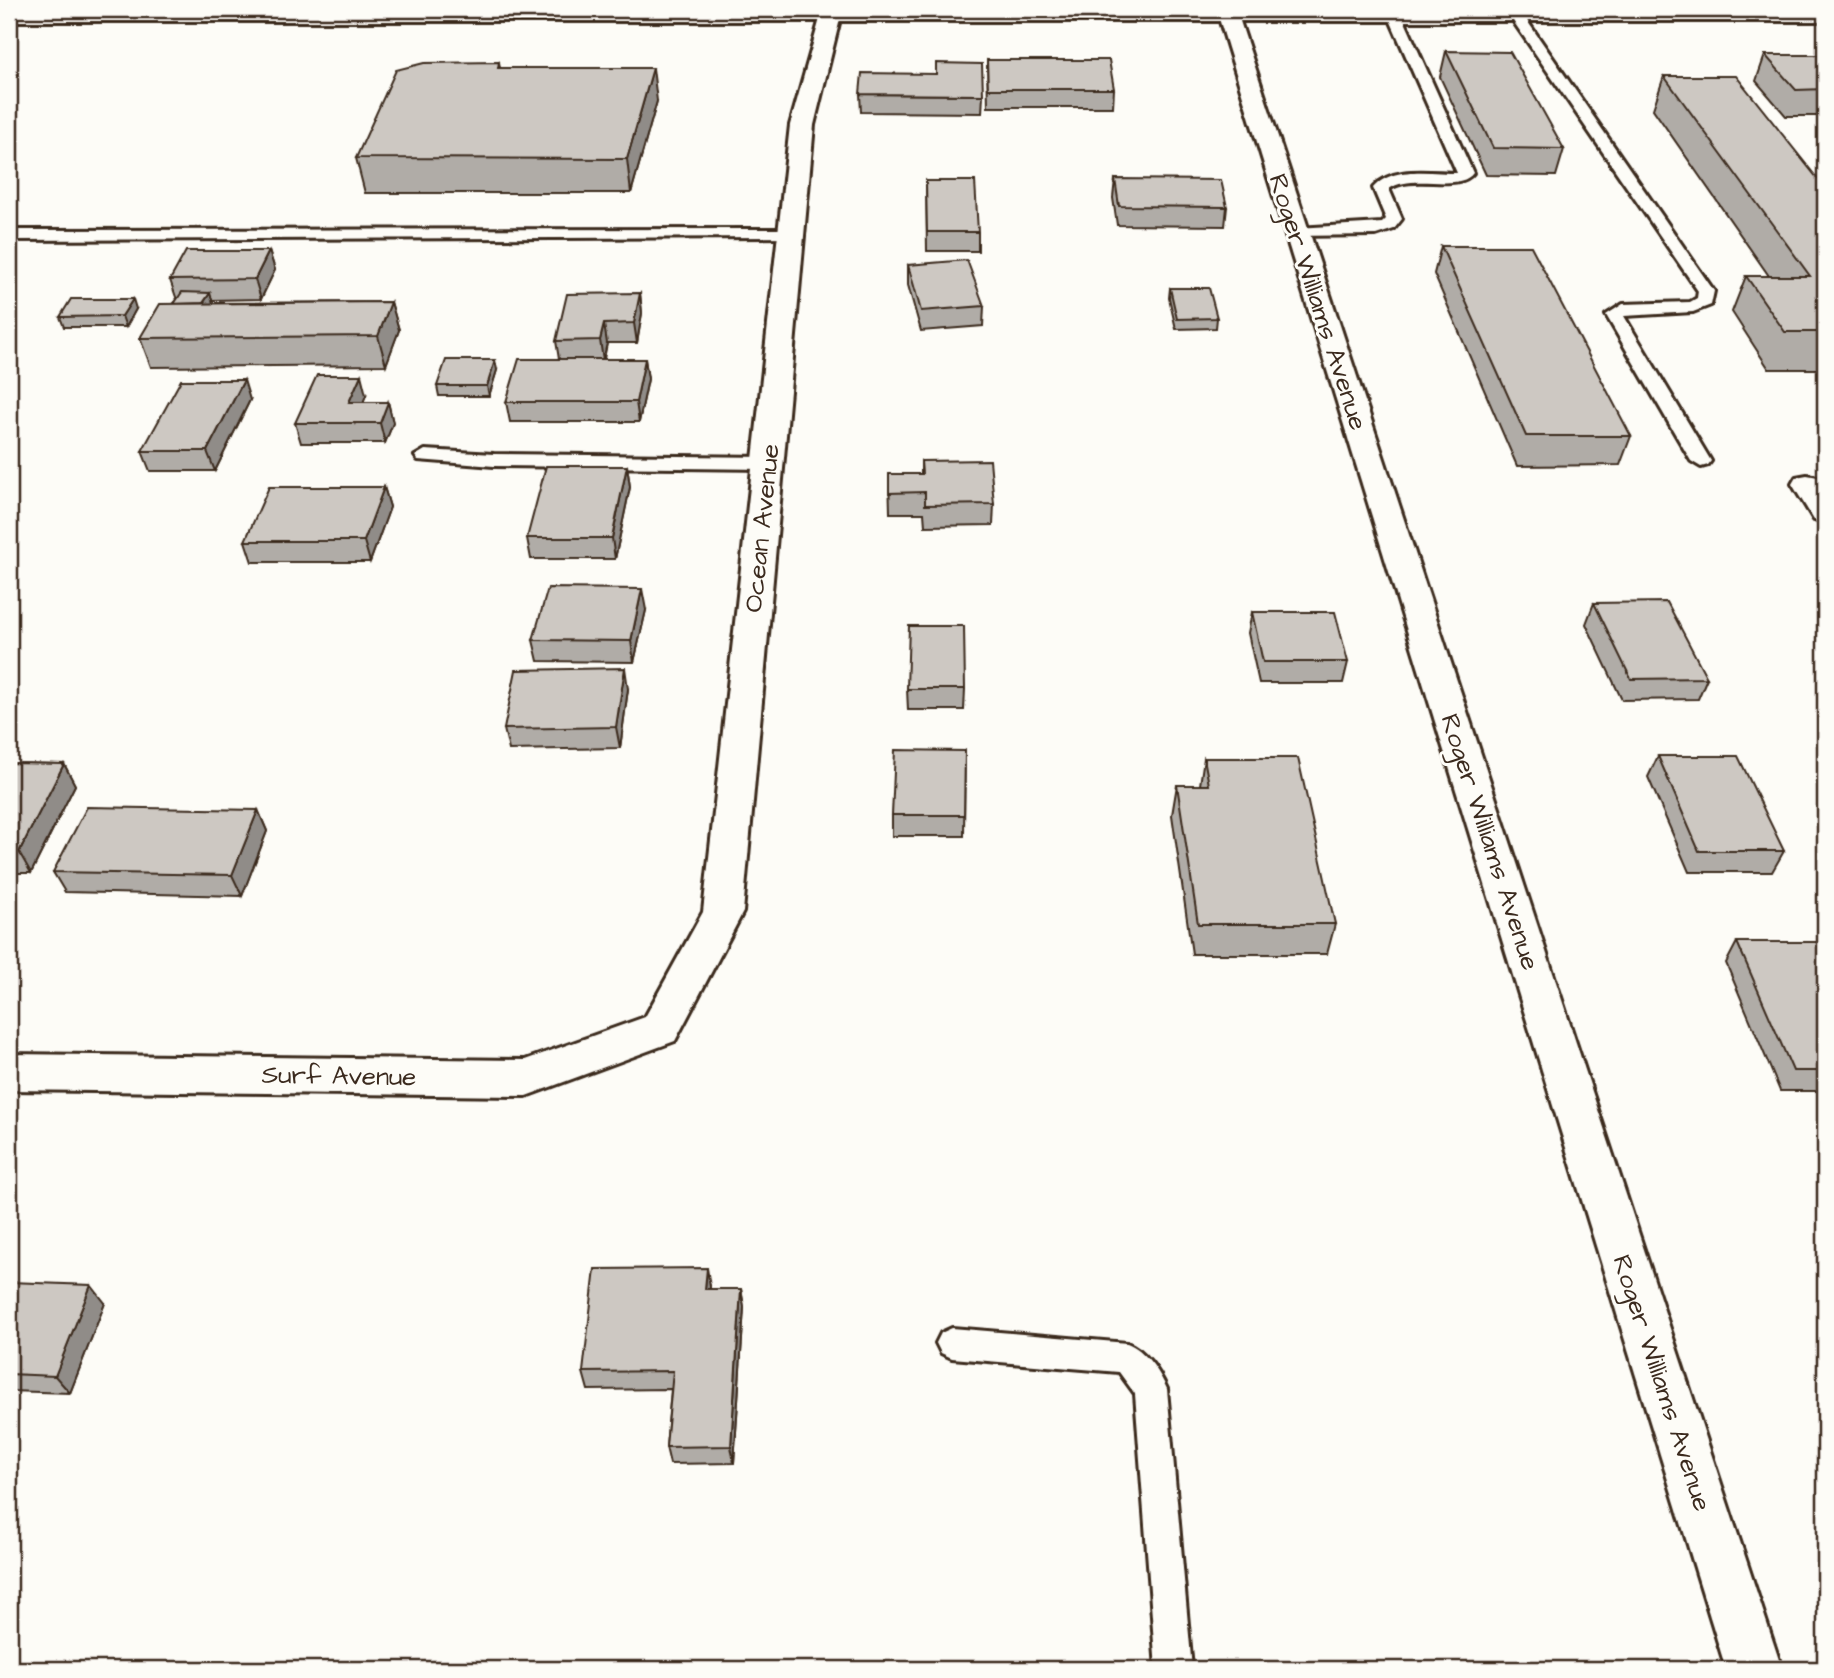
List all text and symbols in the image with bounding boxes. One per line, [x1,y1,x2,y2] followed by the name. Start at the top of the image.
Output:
[1258,169,1376,435] street label: Roger Williams Avenue
[735,442,789,614] street label: Ocean Avenue
[1430,709,1548,975] street label: Roger Williams Avenue
[261,1057,417,1095] street label: Surf Avenue
[1602,1250,1720,1516] street label: Roger Williams Avenue

